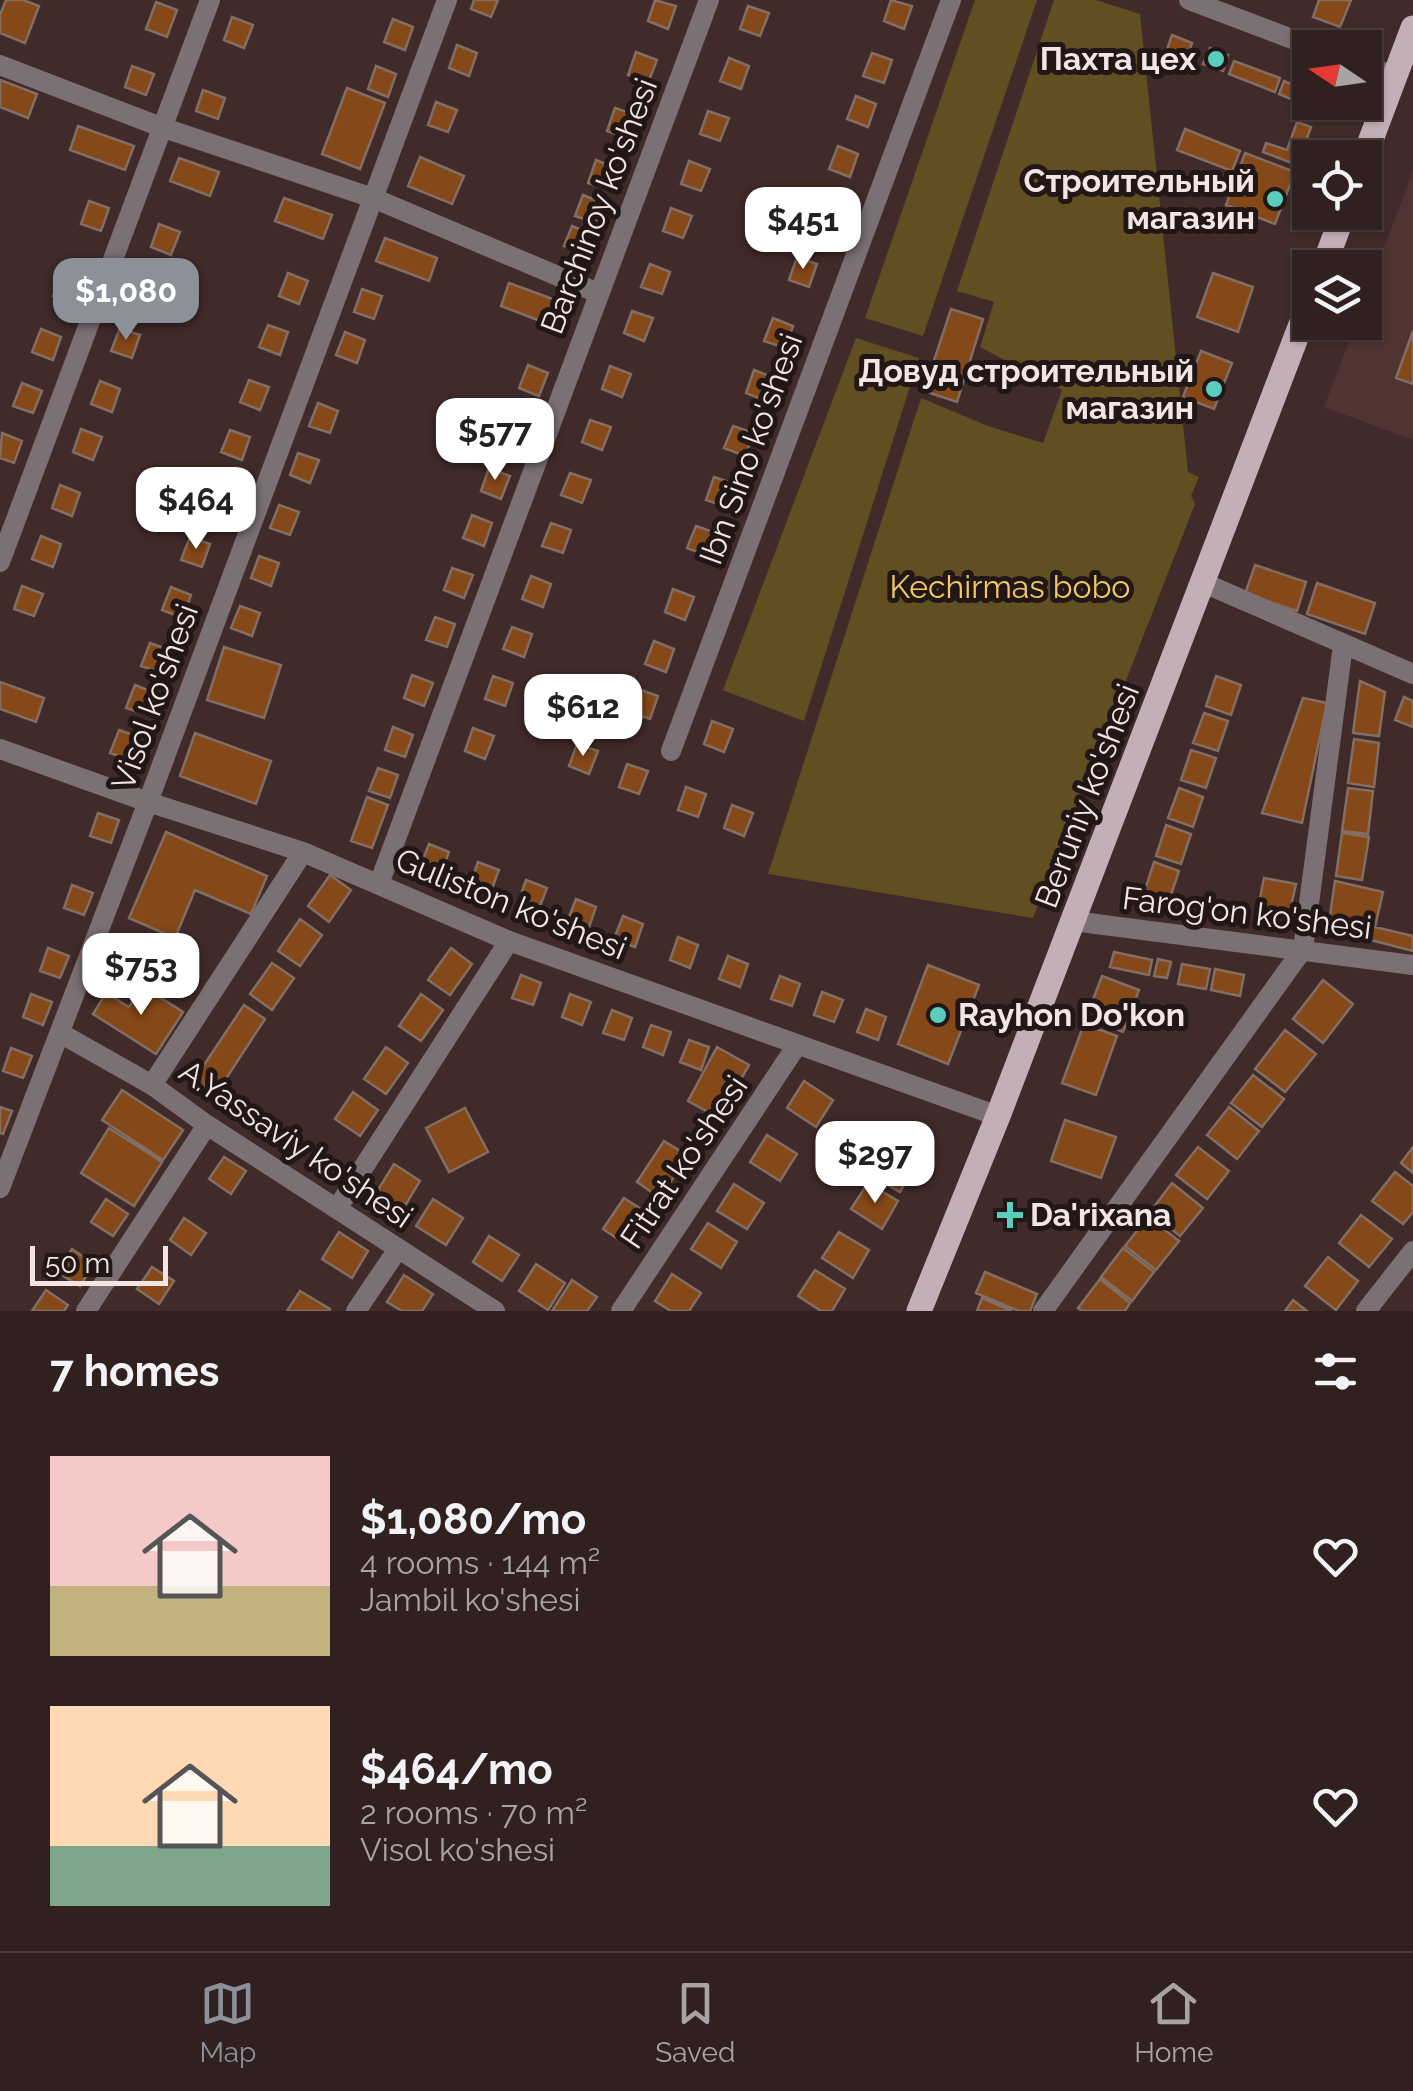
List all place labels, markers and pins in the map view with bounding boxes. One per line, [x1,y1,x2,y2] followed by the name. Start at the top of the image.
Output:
[1040,40,1196,77] place label: Пахта цех
[1205,48,1227,70] marker: Пахта цех
[1024,162,1255,236] place label: Строительный магазин
[744,187,862,272] pin: $451
[1264,188,1286,210] marker: Строительный магазин
[45,258,207,343] pin: $1,080
[858,352,1194,426] place label: Довуд строительный магазин
[1203,378,1225,400] marker: Довуд строительный магазин
[436,398,554,483] pin: $577
[137,467,255,552] pin: $464
[524,674,642,759] pin: $612
[82,933,200,1018] pin: $753
[958,996,1185,1033] place label: Rayhon Do'kon
[927,1004,949,1026] marker: Rayhon Do'kon
[816,1121,934,1206] pin: $297
[1030,1196,1171,1233] place label: Da'rixana
[999,1204,1021,1226] marker: Da'rixana

